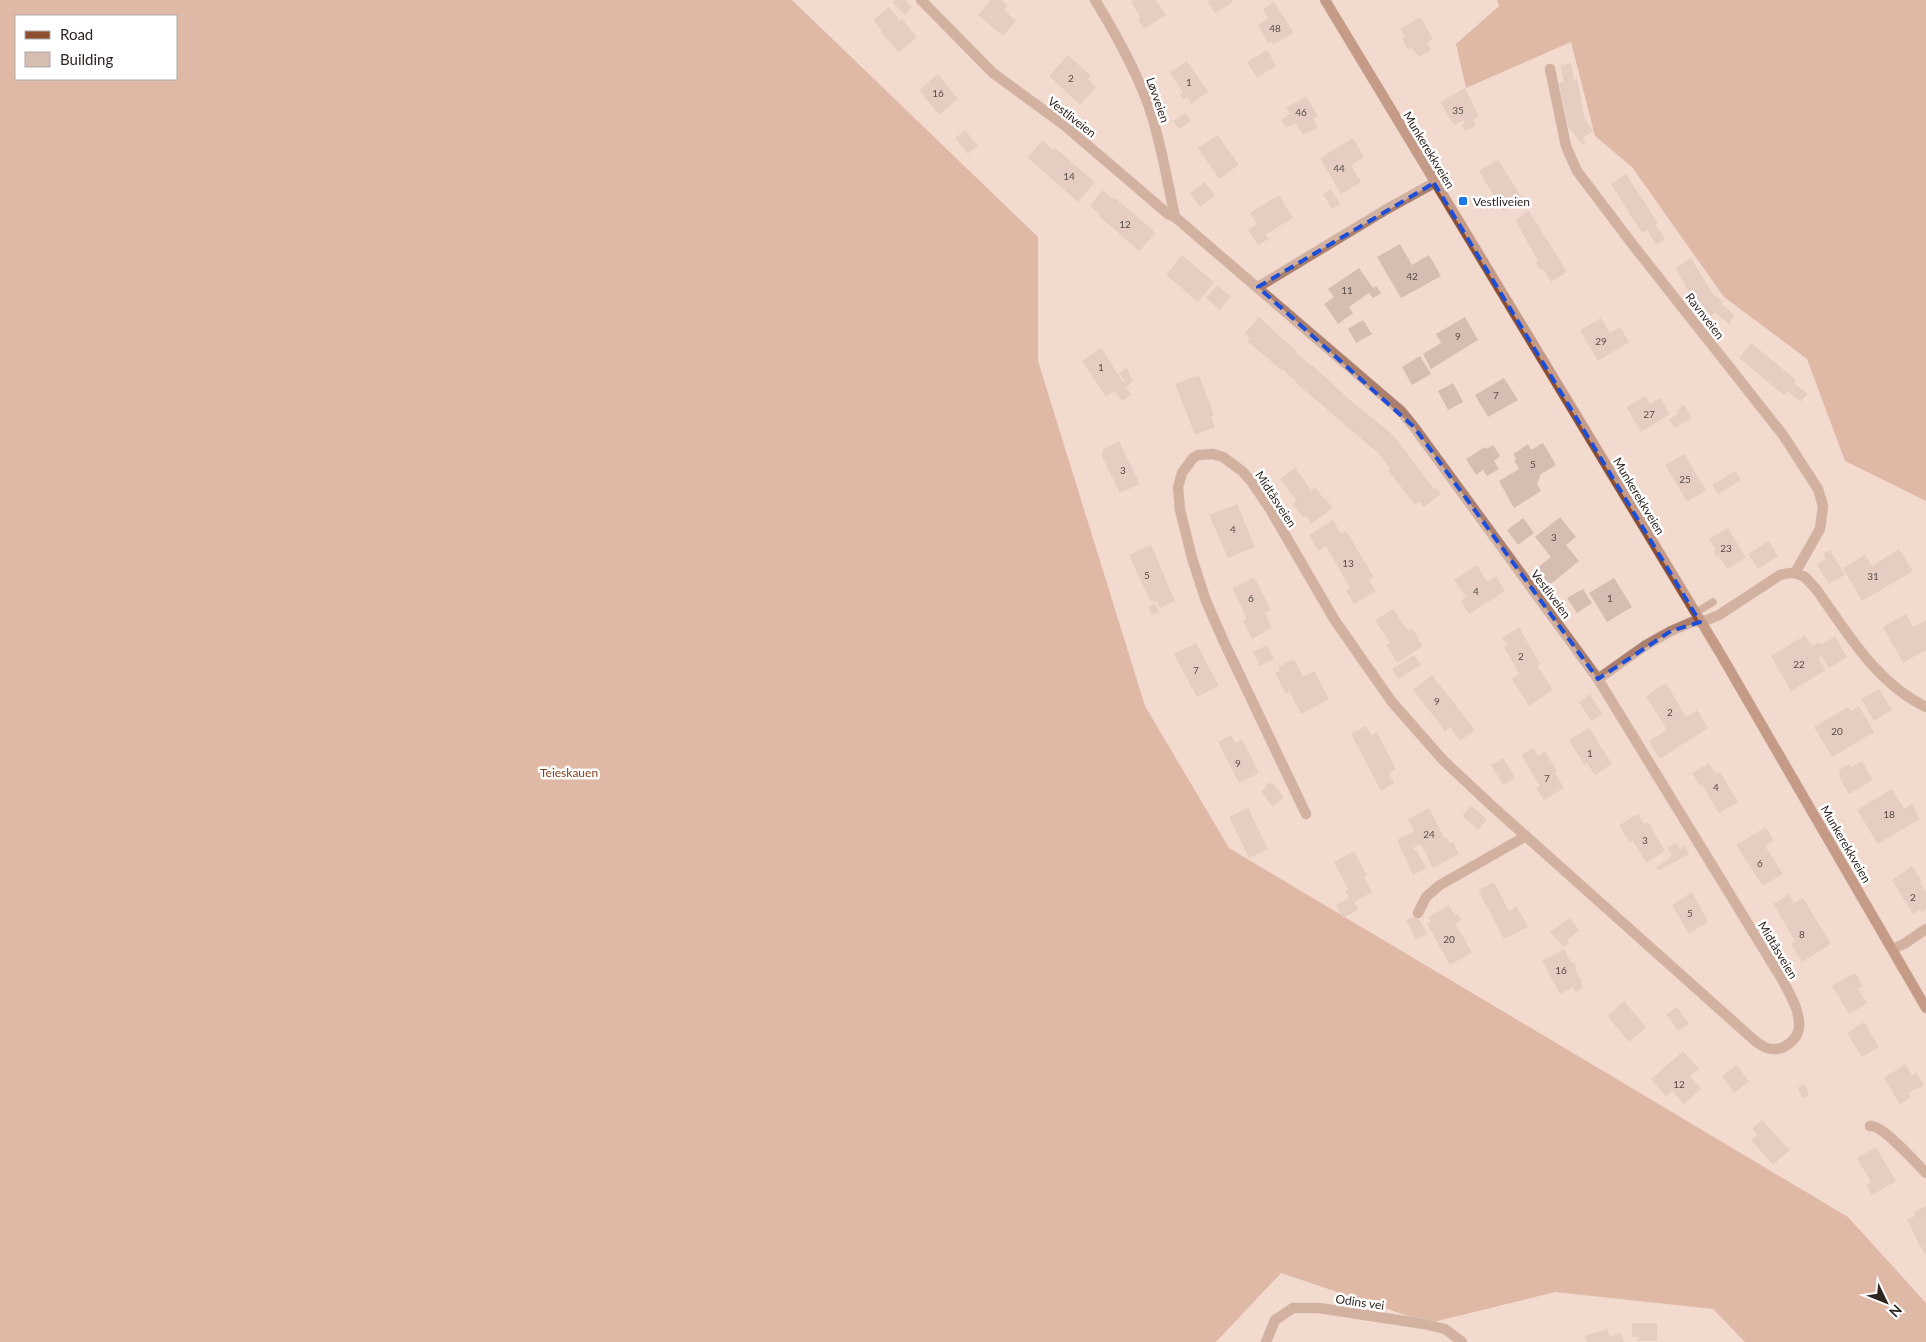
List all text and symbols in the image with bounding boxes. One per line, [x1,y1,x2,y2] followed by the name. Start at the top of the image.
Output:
[15,15,178,80] legend
[1269,22,1281,34] house number: 48
[60,25,93,43] text: Road
[60,50,113,68] text: Building
[1068,72,1074,84] house number: 2
[1143,75,1173,125] street label: Løvveien
[1186,76,1192,88] house number: 1
[932,87,944,99] house number: 16
[1045,94,1099,140] street label: Vestliveien
[1452,104,1464,116] house number: 35
[1295,106,1307,118] house number: 46
[1400,109,1458,191] street label: Munkerekkveien
[1333,162,1345,174] house number: 44
[1063,170,1075,182] house number: 14
[1473,194,1530,209] place label: Vestliveien
[1457,195,1469,207] marker: Vestliveien
[1119,218,1131,230] house number: 12
[1406,270,1418,282] house number: 42
[1341,284,1353,296] house number: 11
[1682,290,1728,342] street label: Ravnveien
[1455,330,1461,342] house number: 9
[1595,335,1607,347] house number: 29
[1098,361,1104,373] house number: 1
[1493,389,1499,401] house number: 7
[1643,408,1655,420] house number: 27
[1610,455,1668,537] street label: Munkerekkveien
[1530,458,1536,470] house number: 5
[1120,464,1126,476] house number: 3
[1252,468,1300,530] street label: Midtåsveien
[1679,473,1691,485] house number: 25
[1230,523,1236,535] house number: 4
[1551,531,1557,543] house number: 3
[1720,542,1732,554] house number: 23
[1342,557,1354,569] house number: 13
[1528,567,1574,621] street label: Vestliveien
[1144,569,1150,581] house number: 5
[1867,570,1879,582] house number: 31
[1473,585,1479,597] house number: 4
[1248,592,1254,604] house number: 6
[1607,592,1613,604] house number: 1
[1518,650,1524,662] house number: 2
[1793,658,1805,670] house number: 22
[1193,664,1199,676] house number: 7
[1434,695,1440,707] house number: 9
[1667,706,1673,718] house number: 2
[1831,725,1843,737] house number: 20
[1587,747,1593,759] house number: 1
[1235,757,1241,769] house number: 9
[540,765,598,780] park label: Teieskauen
[1544,772,1550,784] house number: 7
[1713,781,1719,793] house number: 4
[1818,802,1874,886] street label: Munkerekkveien
[1883,808,1895,820] house number: 18
[1423,828,1435,840] house number: 24
[1642,834,1648,846] house number: 3
[1757,857,1763,869] house number: 6
[1910,891,1916,903] house number: 2
[1687,907,1693,919] house number: 5
[1755,919,1801,981] street label: Midtåsveien
[1799,928,1805,940] house number: 8
[1443,933,1455,945] house number: 20
[1555,964,1567,976] house number: 16
[1673,1078,1685,1090] house number: 12
[1861,1277,1911,1327] north arrow
[1335,1291,1385,1313] street label: Odins vei
[1886,1301,1906,1321] text: N

